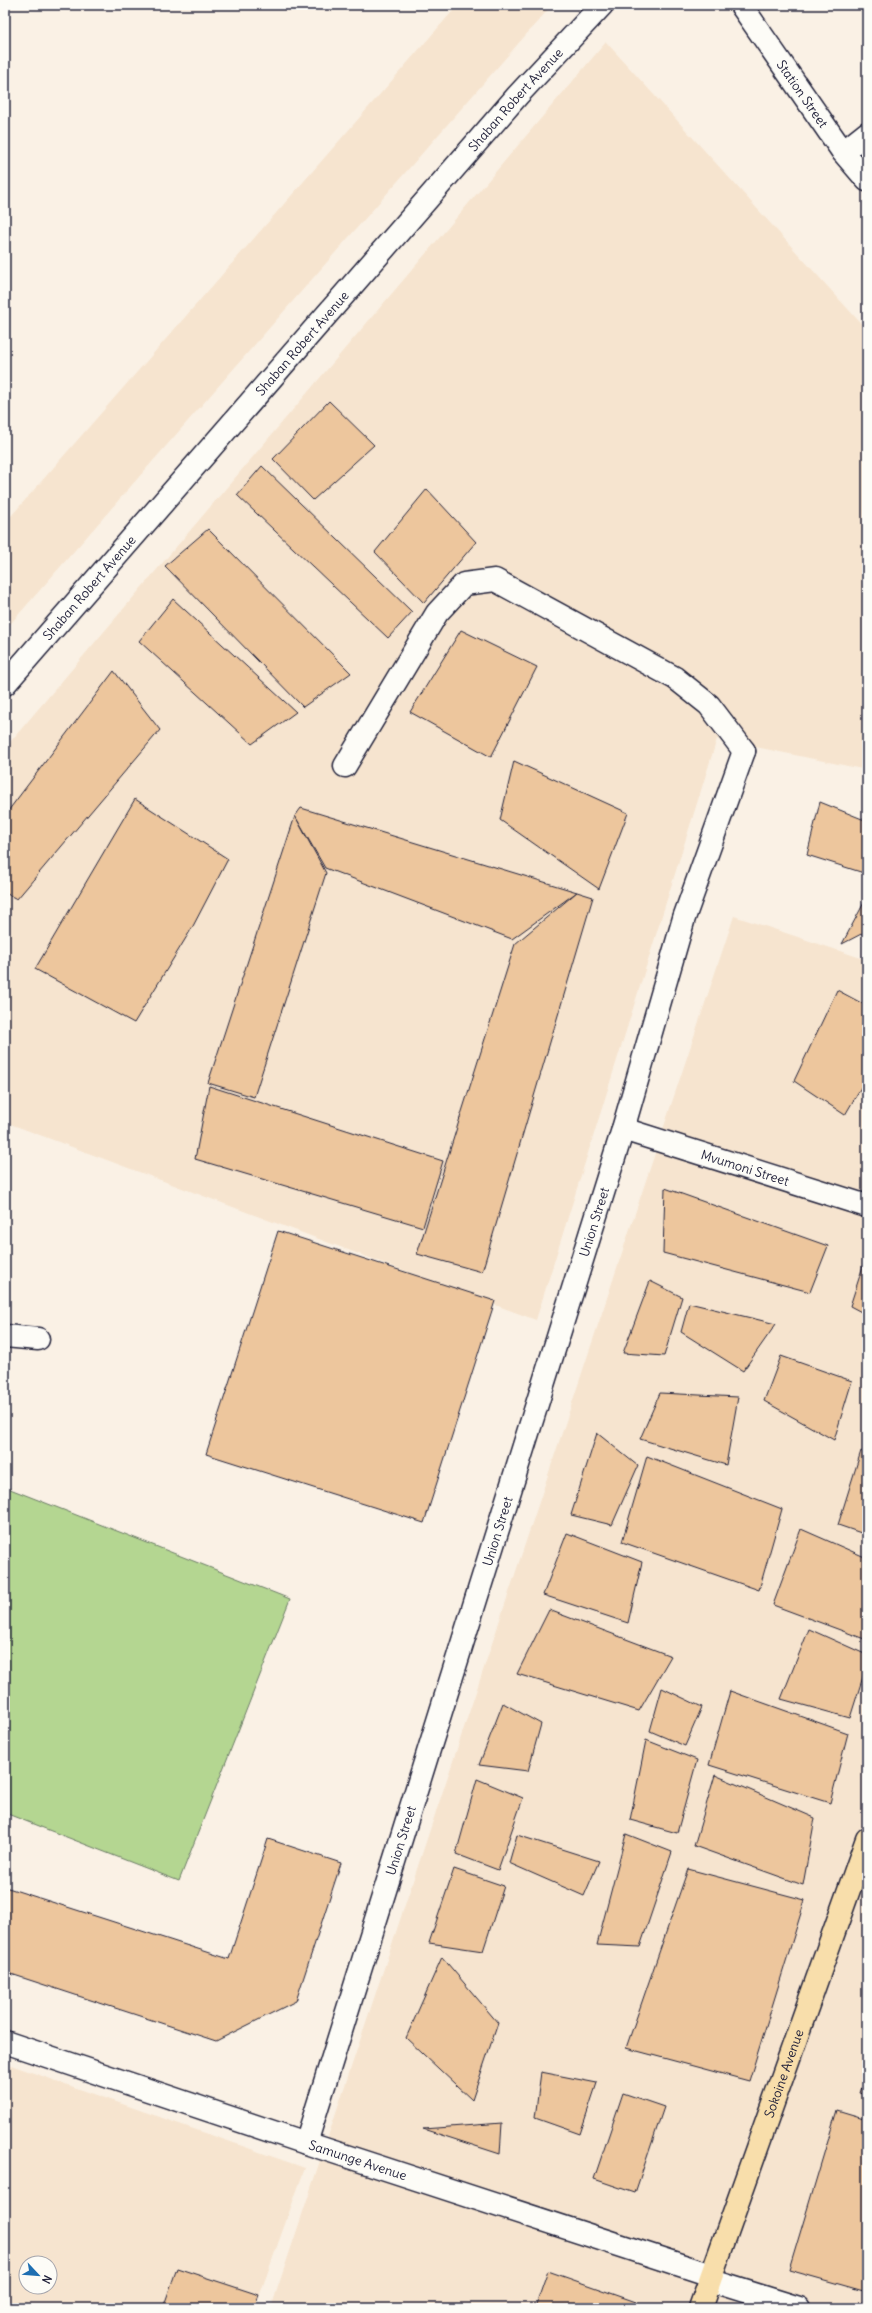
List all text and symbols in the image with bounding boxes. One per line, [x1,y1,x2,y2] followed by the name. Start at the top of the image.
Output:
[464,44,566,155] street label: Shaban Robert Avenue
[773,56,832,131] street label: Station Street
[252,287,352,399] street label: Shaban Robert Avenue
[39,532,139,643] street label: Shaban Robert Avenue
[699,1146,792,1190] street label: Mvumoni Street
[575,1185,613,1259] street label: Union Street
[478,1494,516,1568] street label: Union Street
[382,1803,420,1877] street label: Union Street
[760,2027,807,2120] street label: Sokoine Avenue
[307,2136,409,2184] street label: Samunge Avenue
[18,2255,58,2295] north arrow
[39,2273,55,2286] text: N

